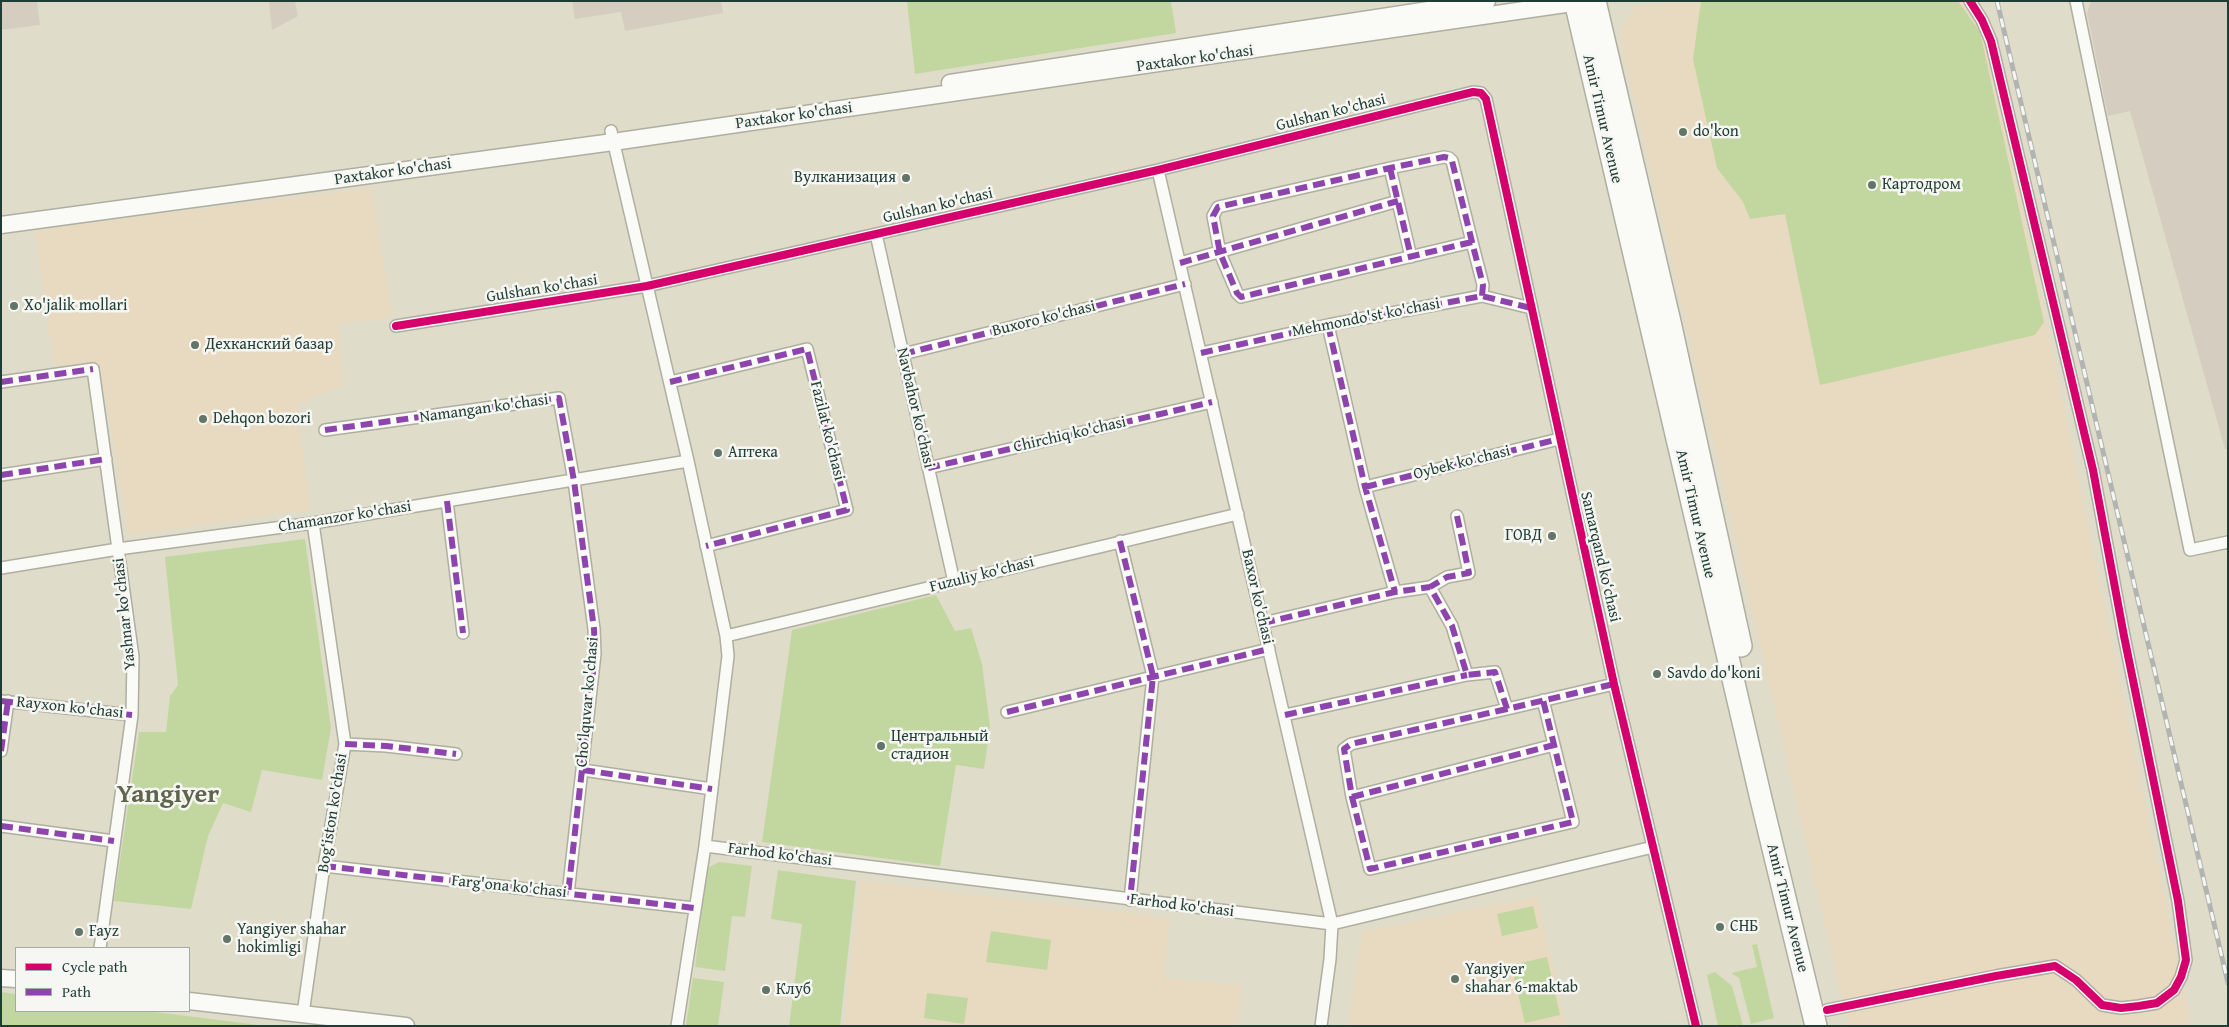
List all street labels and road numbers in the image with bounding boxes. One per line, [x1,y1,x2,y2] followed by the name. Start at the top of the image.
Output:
[1135,41,1255,77] street label: Paxtakor ko'chasi
[1578,53,1626,185] street label: Amir Timur Avenue
[1274,90,1388,136] street label: Gulshan ko'chasi
[734,98,854,134] street label: Paxtakor ko'chasi
[333,154,453,190] street label: Paxtakor ko'chasi
[881,184,995,228] street label: Gulshan ko'chasi
[485,271,599,307] street label: Gulshan ko'chasi
[1290,294,1442,342] street label: Mehmondo'st ko'chasi
[990,297,1098,341] street label: Buxoro ko'chasi
[892,346,938,470] street label: Navbahor ko'chasi
[805,379,849,483] street label: Fazilat ko'chasi
[418,390,550,428] street label: Namangan ko'chasi
[1012,413,1128,457] street label: Chirchiq ko'chasi
[1411,442,1513,484] street label: Oybek ko'chasi
[1671,448,1719,580] street label: Amir Timur Avenue
[1576,490,1624,624] street label: Samarqand ko‘chasi
[277,497,413,537] street label: Chamanzor ko'chasi
[1237,548,1277,646] street label: Baxor ko'chasi
[928,553,1036,597] street label: Fuzuliy ko'chasi
[110,557,140,671] street label: Yashnar ko'chasi
[573,636,603,768] street label: Cho‘lquvar ko'chasi
[16,693,124,723] street label: Rayxon ko'chasi
[314,752,352,874] street label: Bog‘iston ko'chasi
[727,839,833,871] street label: Farhod ko'chasi
[1762,842,1812,974] street label: Amir Timur Avenue
[450,871,568,903] street label: Farg'ona ko'chasi
[1129,890,1235,922] street label: Farhod ko'chasi

